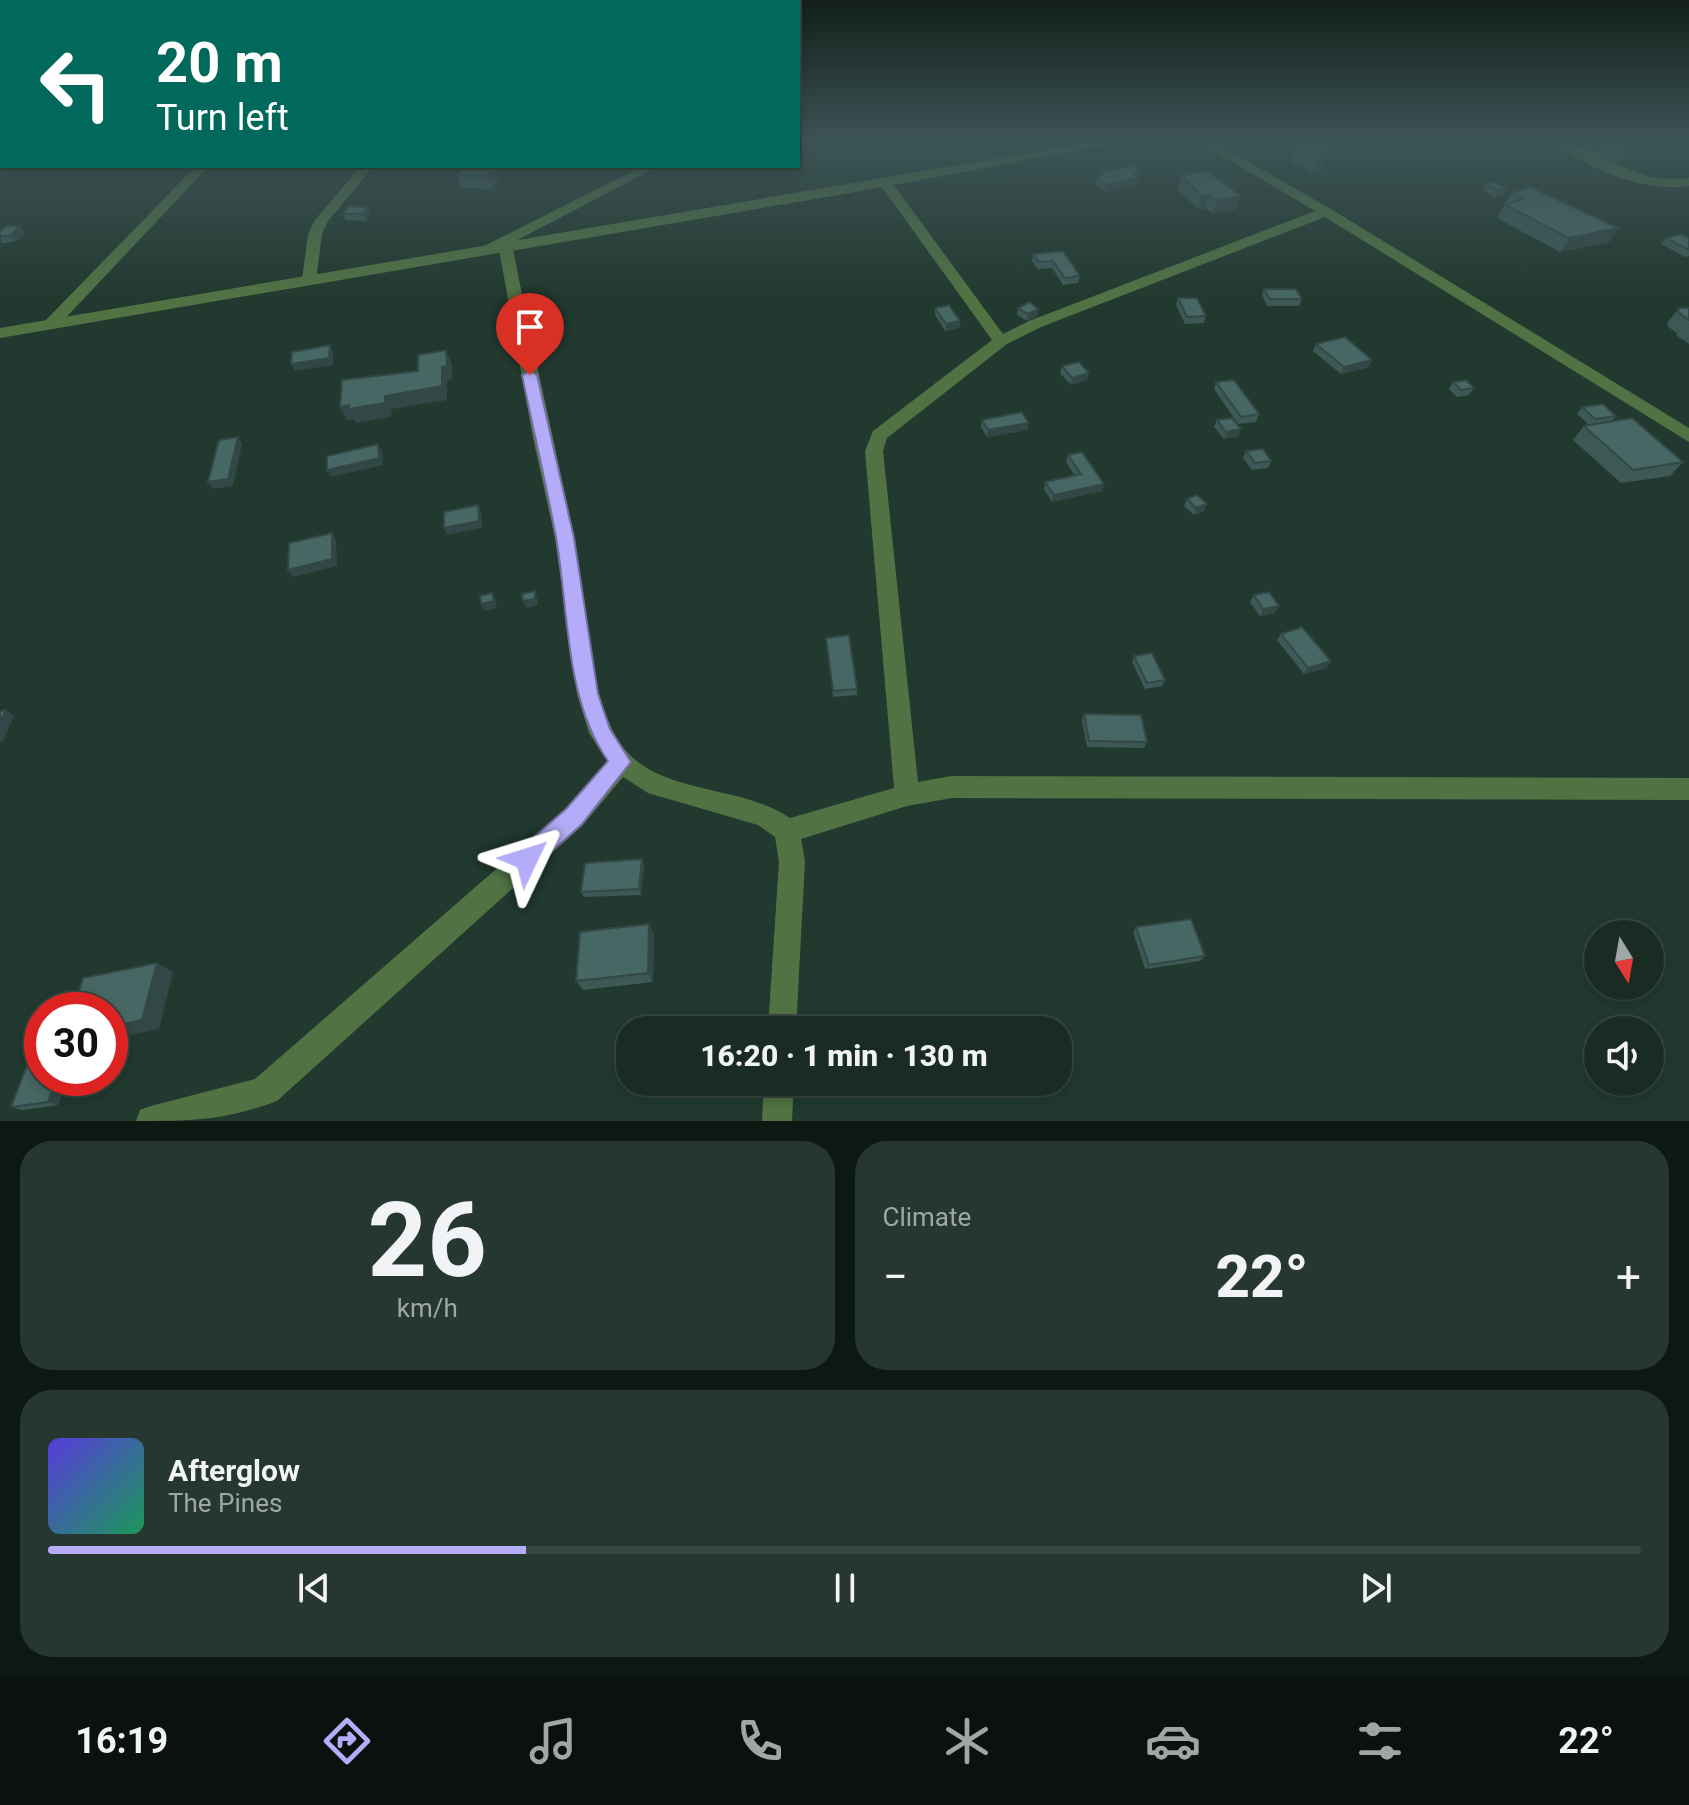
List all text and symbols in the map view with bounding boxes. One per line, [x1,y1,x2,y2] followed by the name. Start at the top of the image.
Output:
[156,30,283,96] text: 20 m
[24,32,128,136] icon: left
[156,97,289,139] text: Turn left
[496,293,564,375] pin
[508,305,552,349] icon: arrive
[485,817,569,901] position arrow
[1584,920,1664,1000] north arrow
[1584,920,1664,1096] map controls
[24,992,128,1096] speed limit sign: 30
[1584,1016,1664,1096] button: sound
[700,1038,988,1073] text: 16:20 · 1 min · 130 m
[368,1180,487,1301] text: 26
[883,1202,971,1232] text: Climate
[1215,1241,1308,1312] text: 22°
[883,1251,908,1303] text: −
[1616,1251,1641,1303] text: +
[397,1293,458,1323] text: km/h
[168,1453,300,1488] text: Afterglow
[168,1488,282,1518] text: The Pines
[292,1566,336,1610] icon: previous
[823,1566,867,1610] icon: pause
[1354,1566,1398,1610] icon: next
[319,1713,375,1769] icon: directions
[525,1713,581,1769] icon: music
[732,1713,788,1769] icon: phone
[939,1713,995,1769] icon: climate
[1145,1713,1201,1769] icon: car
[1352,1713,1408,1769] icon: filters
[75,1720,168,1762] text: 16:19
[1558,1720,1614,1762] text: 22°

